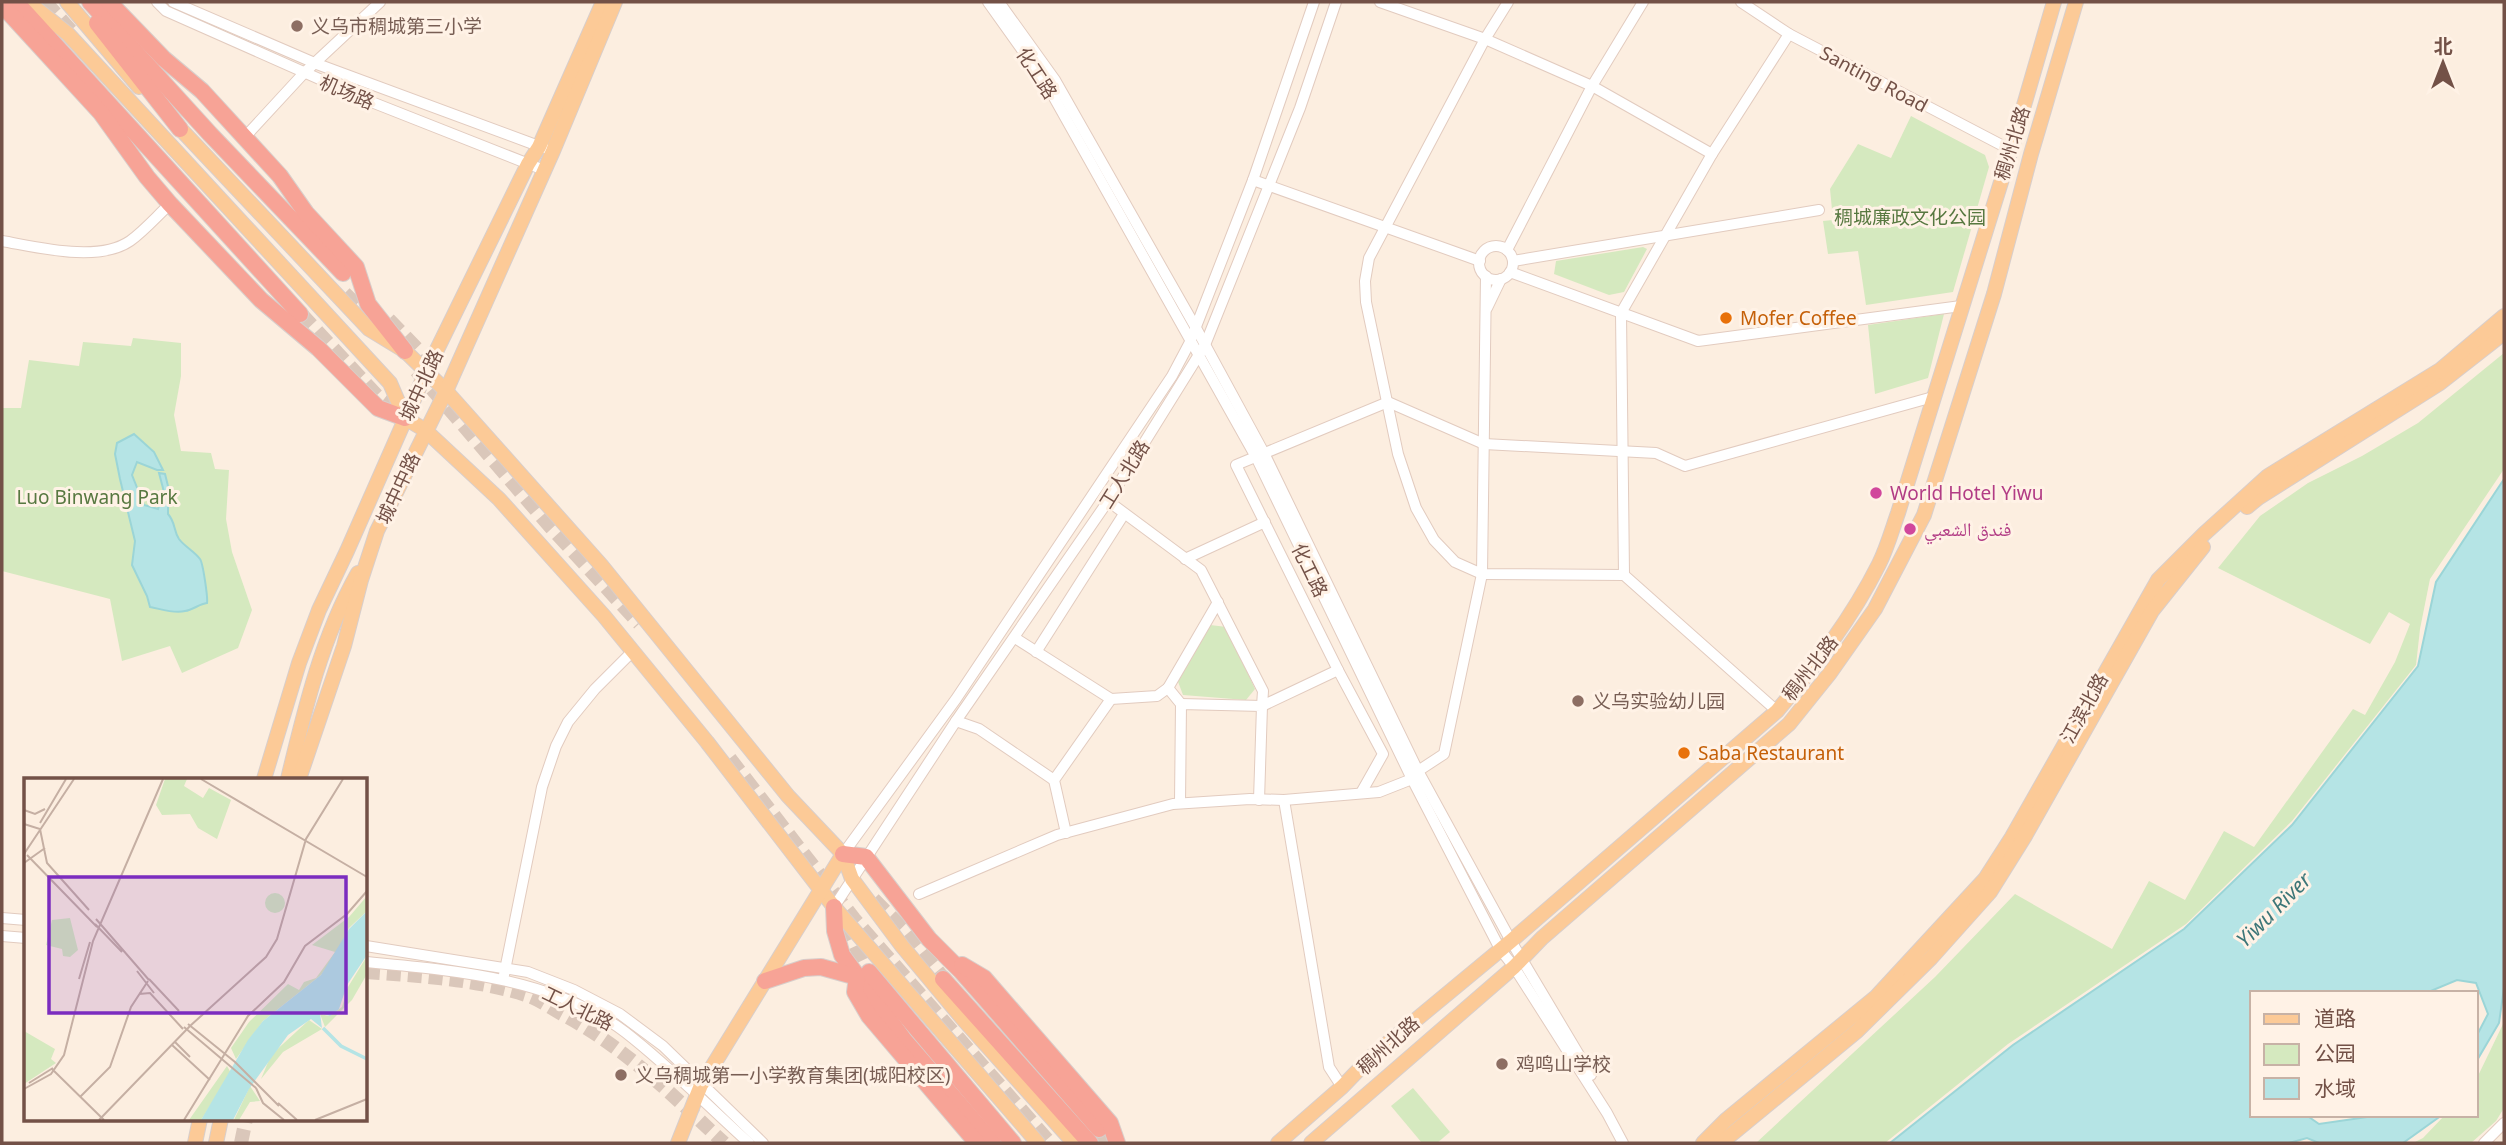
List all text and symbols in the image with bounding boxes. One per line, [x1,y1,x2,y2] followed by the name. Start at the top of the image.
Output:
[311,13,482,39] place label: 义乌市稠城第三小学
[289,18,305,34] marker: 义乌市稠城第三小学
[2408,28,2478,98] north arrow
[2433,33,2453,59] text: 北
[1816,40,1932,118] street label: Santing Road
[1011,42,1063,104] street label: 化工路
[316,69,378,115] street label: 机场路
[1988,103,2036,183] street label: 稠州北路
[1834,204,1986,230] park label: 稠城廉政文化公园
[1740,305,1857,331] place label: Mofer Coffee
[1718,310,1734,326] marker: Mofer Coffee
[393,345,449,425] street label: 城中北路
[1093,435,1155,513] street label: 工人北路
[370,448,426,528] street label: 城中中路
[1890,480,2043,506] place label: World Hotel Yiwu
[16,484,178,510] park label: Luo Binwang Park
[1868,485,1884,501] marker: World Hotel Yiwu
[1924,516,2011,545] place label: فندق الشعبي
[1902,521,1918,537] marker: فندق الشعبي
[1286,539,1334,601] street label: 化工路
[1776,630,1844,706] street label: 稠州北路
[2054,668,2114,748] street label: 江滨北路
[1592,688,1725,714] place label: 义乌实验幼儿园
[1570,693,1586,709] marker: 义乌实验幼儿园
[1698,740,1844,766] place label: Saba Restaurant
[1676,745,1692,761] marker: Saba Restaurant
[24,778,368,1120] inset map
[2230,865,2318,953] water label: Yiwu River
[538,980,618,1036] street label: 工人北路
[2250,991,2478,1117] legend
[2314,1004,2356,1032] text: 道路
[1351,1010,1425,1080] street label: 稠州北路
[2314,1039,2356,1067] text: 公园
[1516,1051,1611,1077] place label: 鸡鸣山学校
[1494,1056,1510,1072] marker: 鸡鸣山学校
[635,1062,950,1088] place label: 义乌稠城第一小学教育集团(城阳校区)
[613,1067,629,1083] marker: 义乌稠城第一小学教育集团(城阳校区)
[2314,1074,2356,1102] text: 水域

